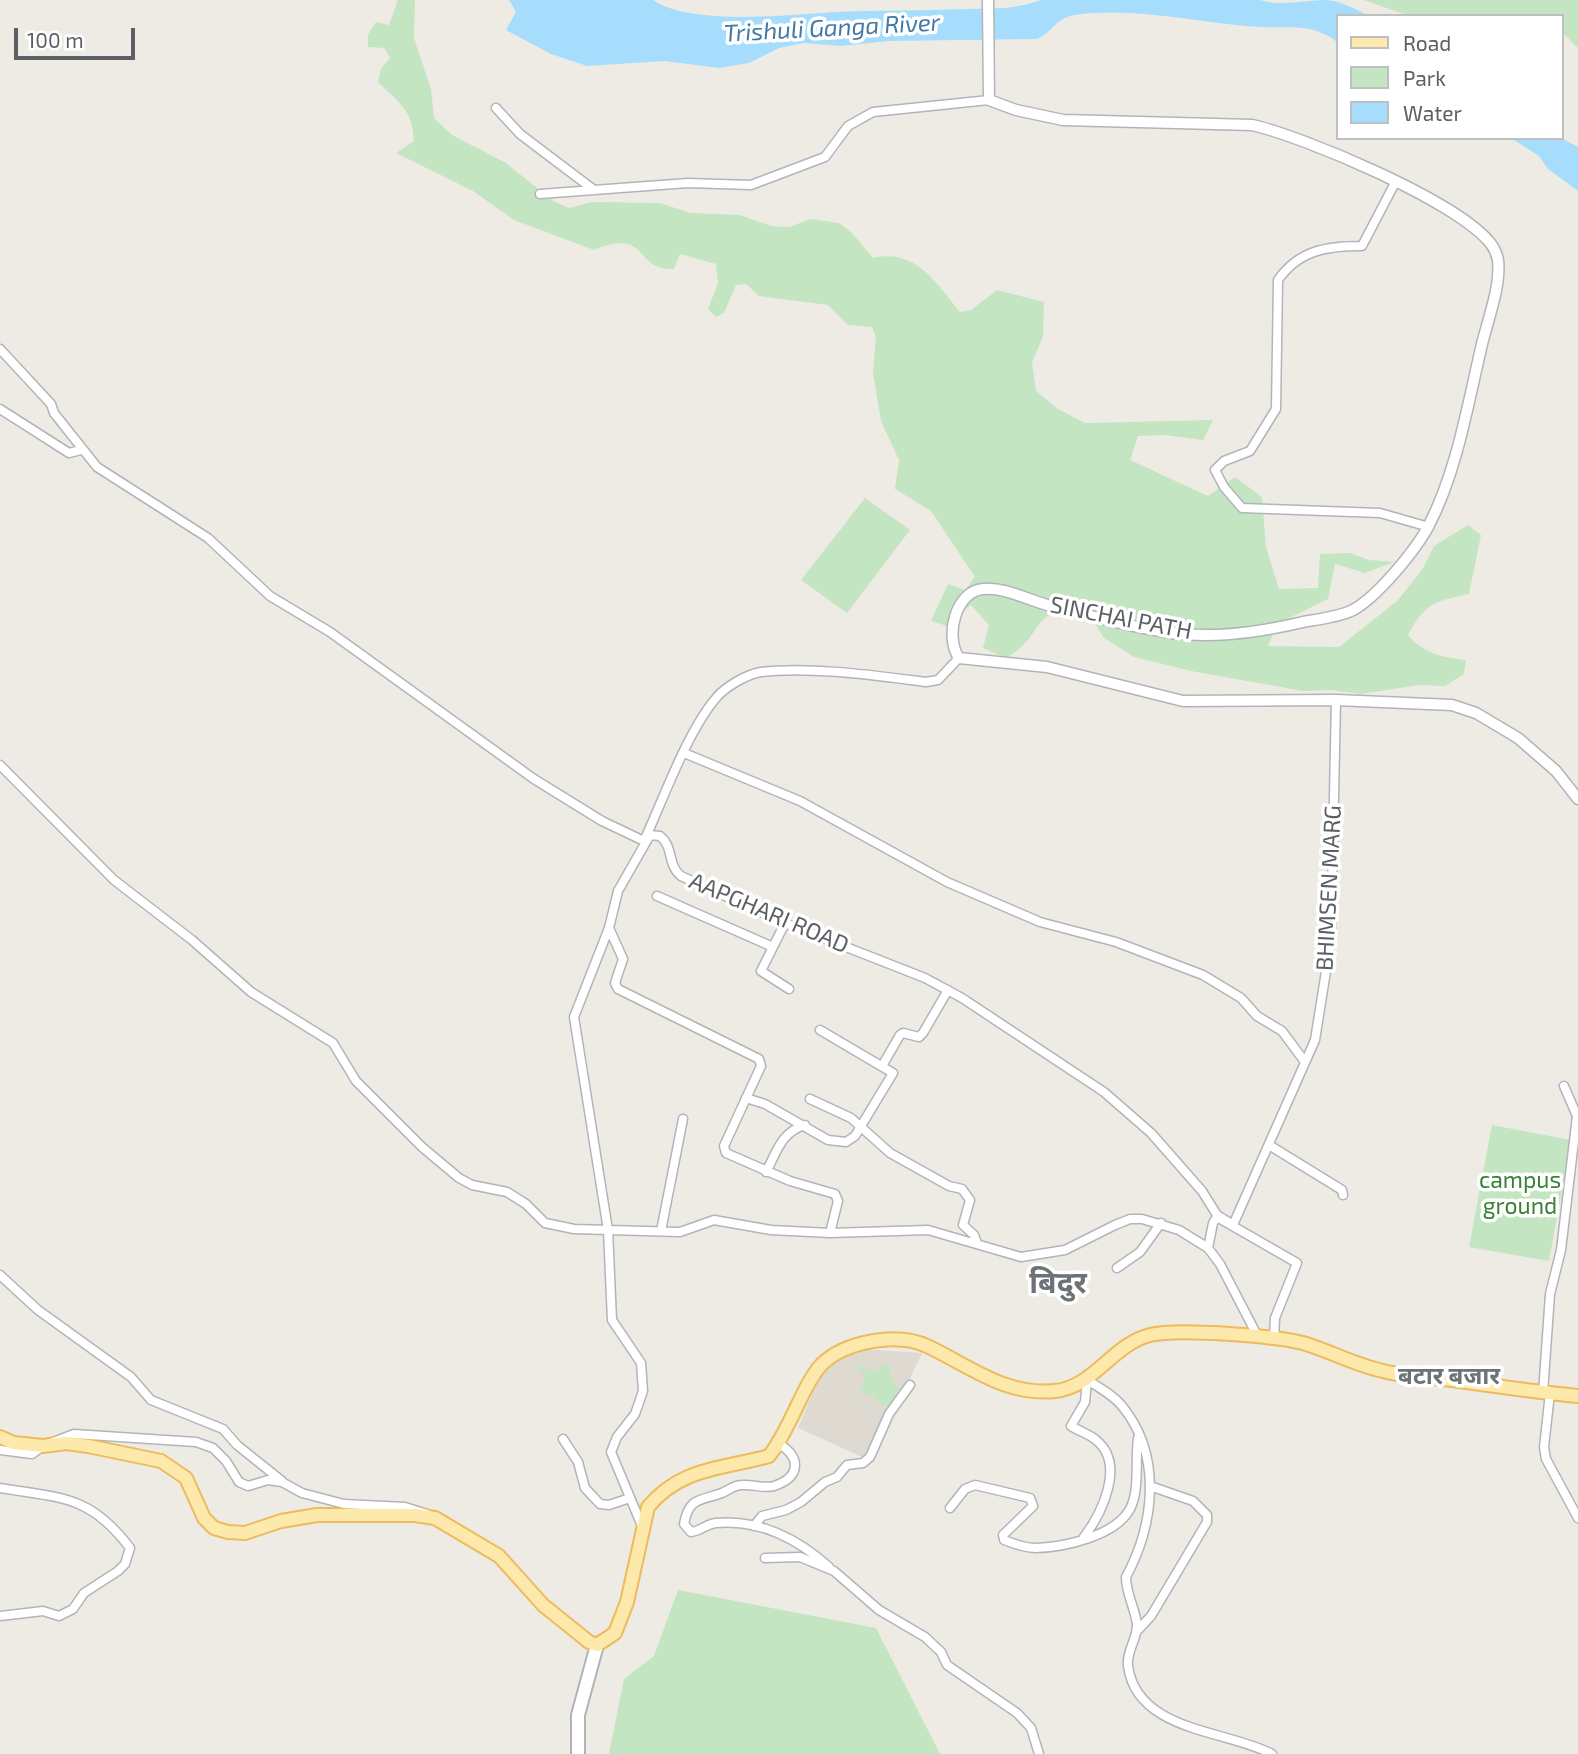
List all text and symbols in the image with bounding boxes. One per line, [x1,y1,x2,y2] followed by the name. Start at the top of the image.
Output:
[723,8,941,48] water label: Trishuli Ganga River
[18,14,138,58] scale bar
[1336,14,1564,140] legend
[27,27,84,52] text: 100 m
[1403,30,1451,55] text: Road
[1403,65,1446,90] text: Park
[1403,100,1462,125] text: Water
[1048,591,1194,645] street label: SINCHAI PATH
[1311,804,1347,972] street label: BHIMSEN MARG
[685,867,853,959] street label: AAPGHARI ROAD
[1479,1166,1561,1220] park label: campus ground
[1029,1265,1087,1301] district label: बिदुर
[1398,1362,1500,1390] district label: बटार बजार

